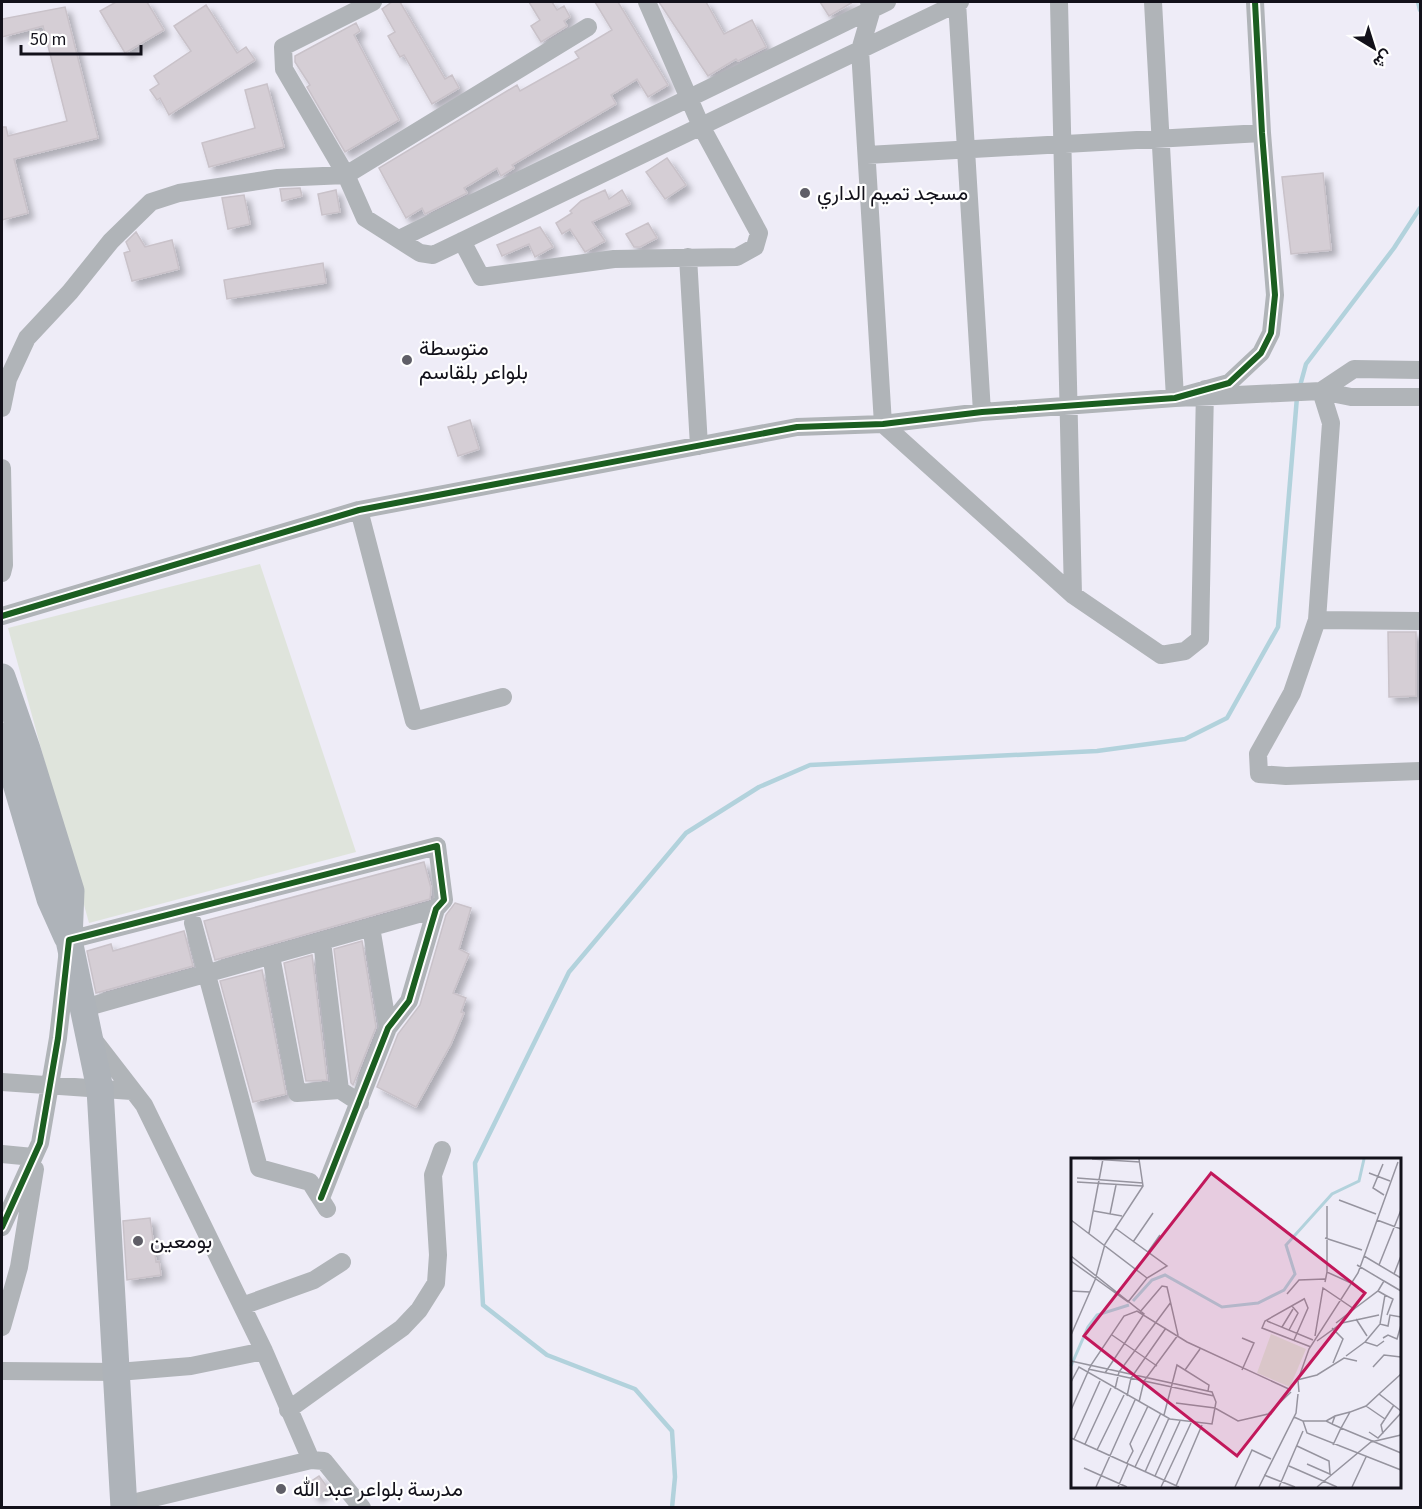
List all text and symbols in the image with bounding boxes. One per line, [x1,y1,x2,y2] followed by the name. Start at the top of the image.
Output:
[21,18,141,56] scale bar
[1344,18,1404,78] north arrow
[30,27,66,52] text: 50 m
[1368,44,1397,74] text: ش
[817,178,968,210] place label: مسجد تميم الداري
[798,186,812,200] marker: مسجد تميم الداري
[419,333,528,387] place label: متوسطة بلواعر بلقاسم
[400,353,414,367] marker: متوسطة بلواعر بلقاسم
[1071,1158,1401,1488] inset map
[150,1226,212,1256] place label: بومعين
[131,1234,145,1248] marker: بومعين
[293,1474,463,1504] place label: مدرسة بلواعر عبد الله
[274,1482,288,1496] marker: مدرسة بلواعر عبد الله

